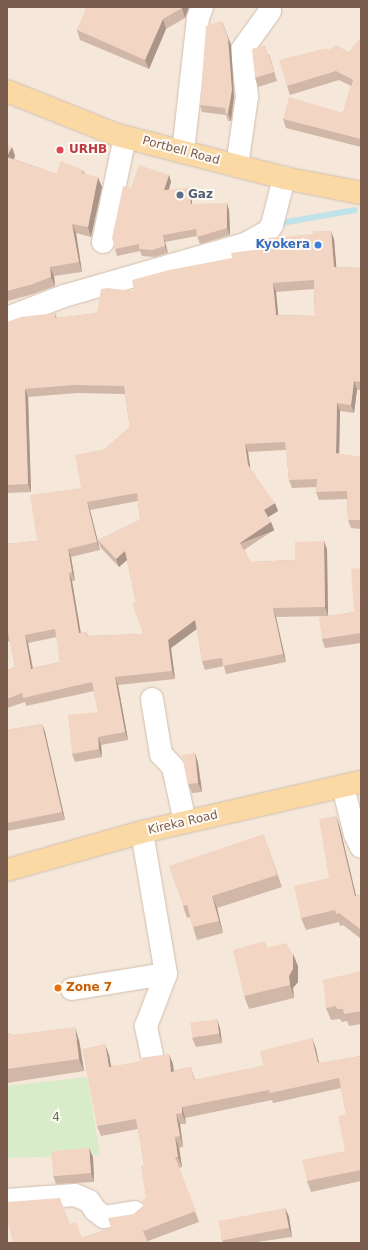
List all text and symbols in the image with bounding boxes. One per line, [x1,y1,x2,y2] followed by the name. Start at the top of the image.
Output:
[141,134,221,168] street label: Portbell Road
[69,143,107,157] place label: URHB
[54,144,66,156] marker: URHB
[188,188,213,202] place label: Gaz
[175,190,185,200] marker: Gaz
[256,238,310,252] place label: Kyokera
[313,240,323,250] marker: Kyokera
[147,808,219,838] street label: Kireka Road
[66,981,112,995] place label: Zone 7
[53,983,63,993] marker: Zone 7
[52,1111,60,1125] park label: 4

